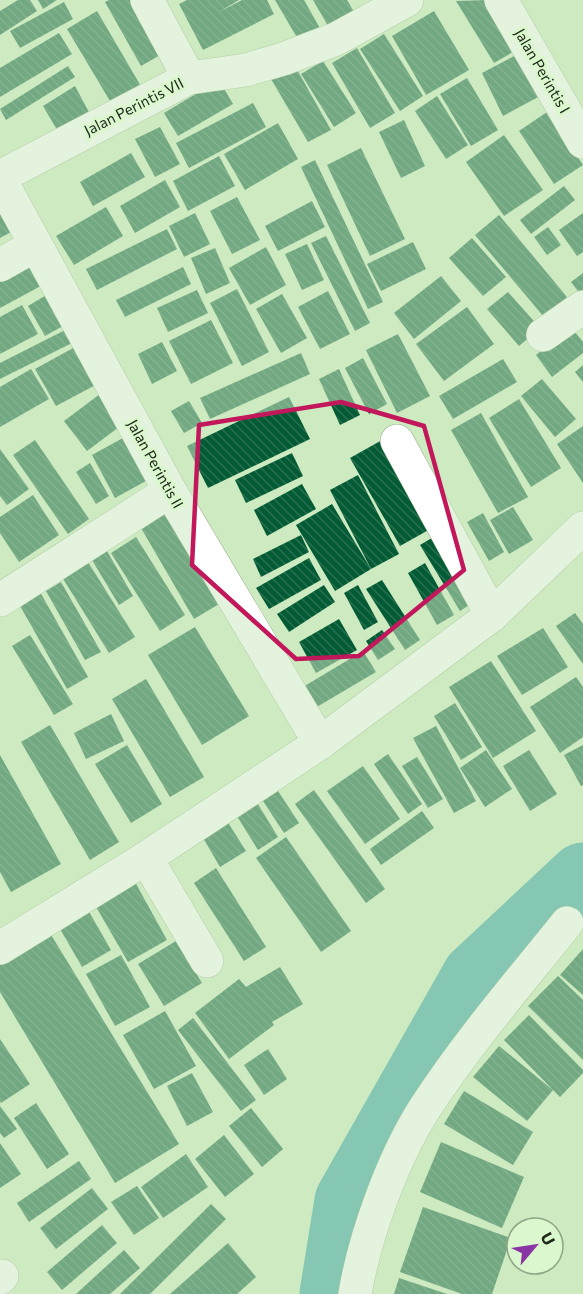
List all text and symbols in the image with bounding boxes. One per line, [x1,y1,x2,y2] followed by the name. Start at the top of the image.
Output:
[511,25,574,116] street label: Jalan Perintis I
[81,73,186,139] street label: Jalan Perintis VII
[124,416,188,511] street label: Jalan Perintis II
[505,1216,565,1276] north arrow
[537,1229,560,1248] text: U

